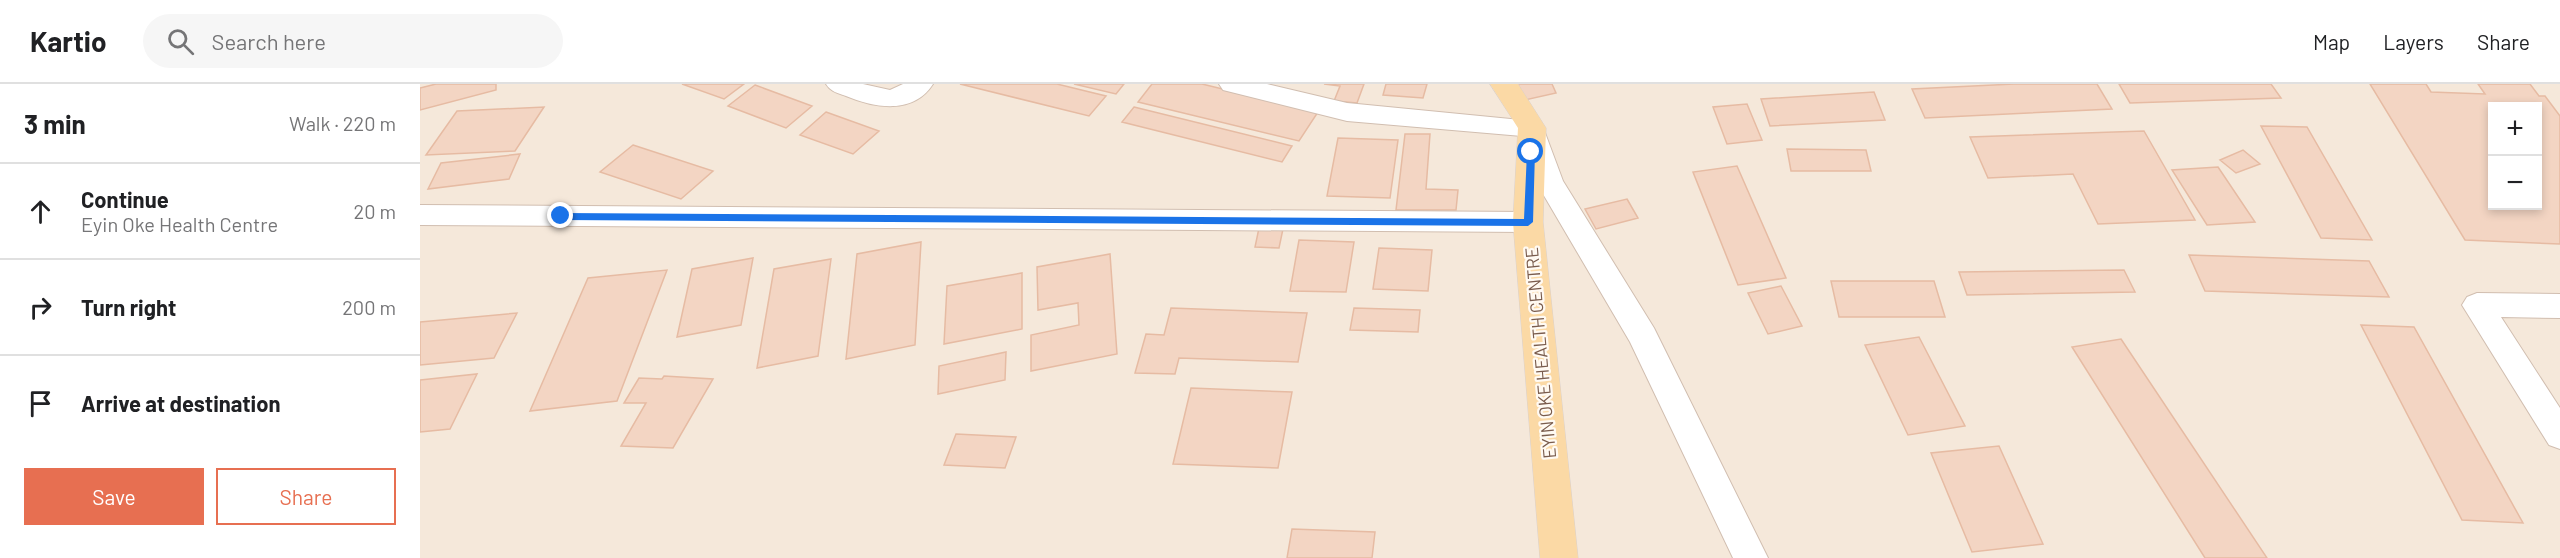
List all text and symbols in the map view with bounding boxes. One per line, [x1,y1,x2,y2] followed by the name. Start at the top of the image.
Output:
[143,14,563,68] search box
[30,24,107,58] text: Kartio
[164,25,197,58] icon: search
[212,28,326,54] text: Search here
[2313,29,2350,54] text: Map
[2383,29,2444,54] text: Layers
[2477,29,2530,54] text: Share
[2488,102,2542,210] map controls
[2488,102,2542,156] button: +
[24,108,86,139] text: 3 min
[289,111,396,135] text: Walk · 220 m
[1517,138,1543,164] route start
[2488,156,2542,210] button: −
[81,186,169,212] text: Continue
[24,195,57,228] icon: ahead
[353,199,396,223] text: 20 m
[547,202,573,228] route end
[81,212,278,236] text: Eyin Oke Health Centre
[1520,246,1560,460] street label: EYIN OKE HEALTH CENTRE
[24,291,57,324] icon: right
[81,294,176,320] text: Turn right
[342,295,396,319] text: 200 m
[24,387,57,420] icon: arrive
[81,390,280,416] text: Arrive at destination
[24,468,204,525] button: Save
[216,468,396,525] button: Share

